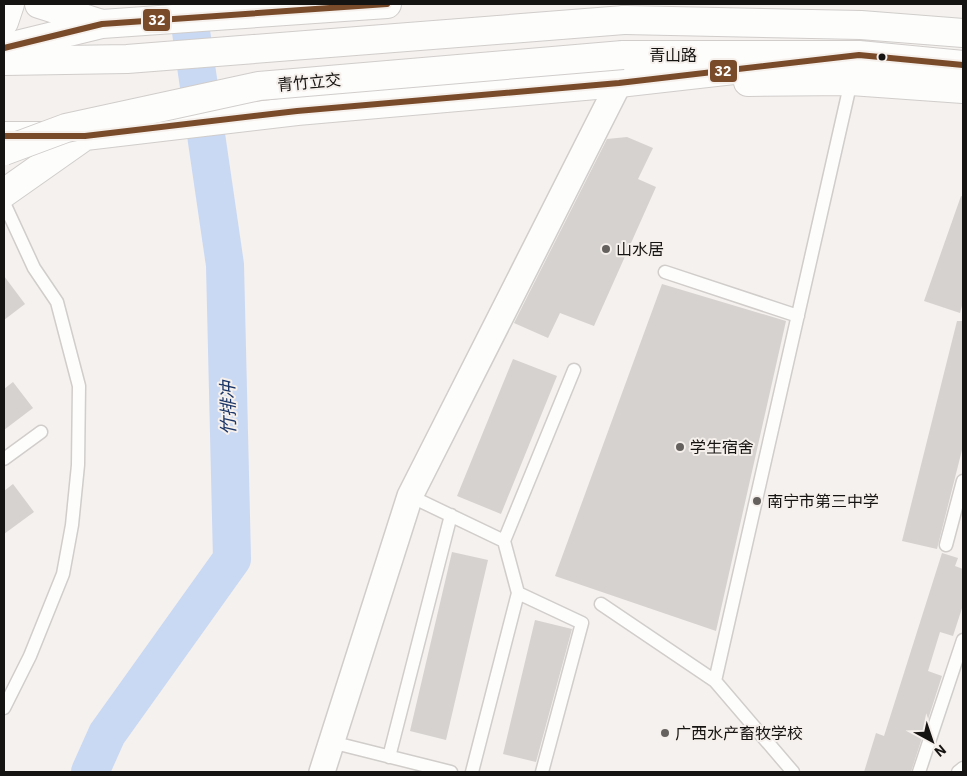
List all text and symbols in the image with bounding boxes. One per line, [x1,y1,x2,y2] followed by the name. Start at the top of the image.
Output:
[142,8,171,32] line badge: 32
[149,11,165,29] text: 32
[649,45,697,65] street label: 青山路
[877,52,887,62] unlabelled marker
[709,59,738,83] line badge: 32
[715,62,731,80] text: 32
[276,69,342,95] street label: 青竹立交
[616,239,664,259] place label: 山水居
[600,243,612,255] marker: 山水居
[216,379,240,435] water label: 竹排冲
[690,437,754,457] place label: 学生宿舍
[674,441,686,453] marker: 学生宿舍
[767,491,879,511] place label: 南宁市第三中学
[751,495,763,507] marker: 南宁市第三中学
[907,716,957,766] north arrow
[675,723,803,743] place label: 广西水产畜牧学校
[659,727,671,739] marker: 广西水产畜牧学校
[931,741,950,761] text: N

